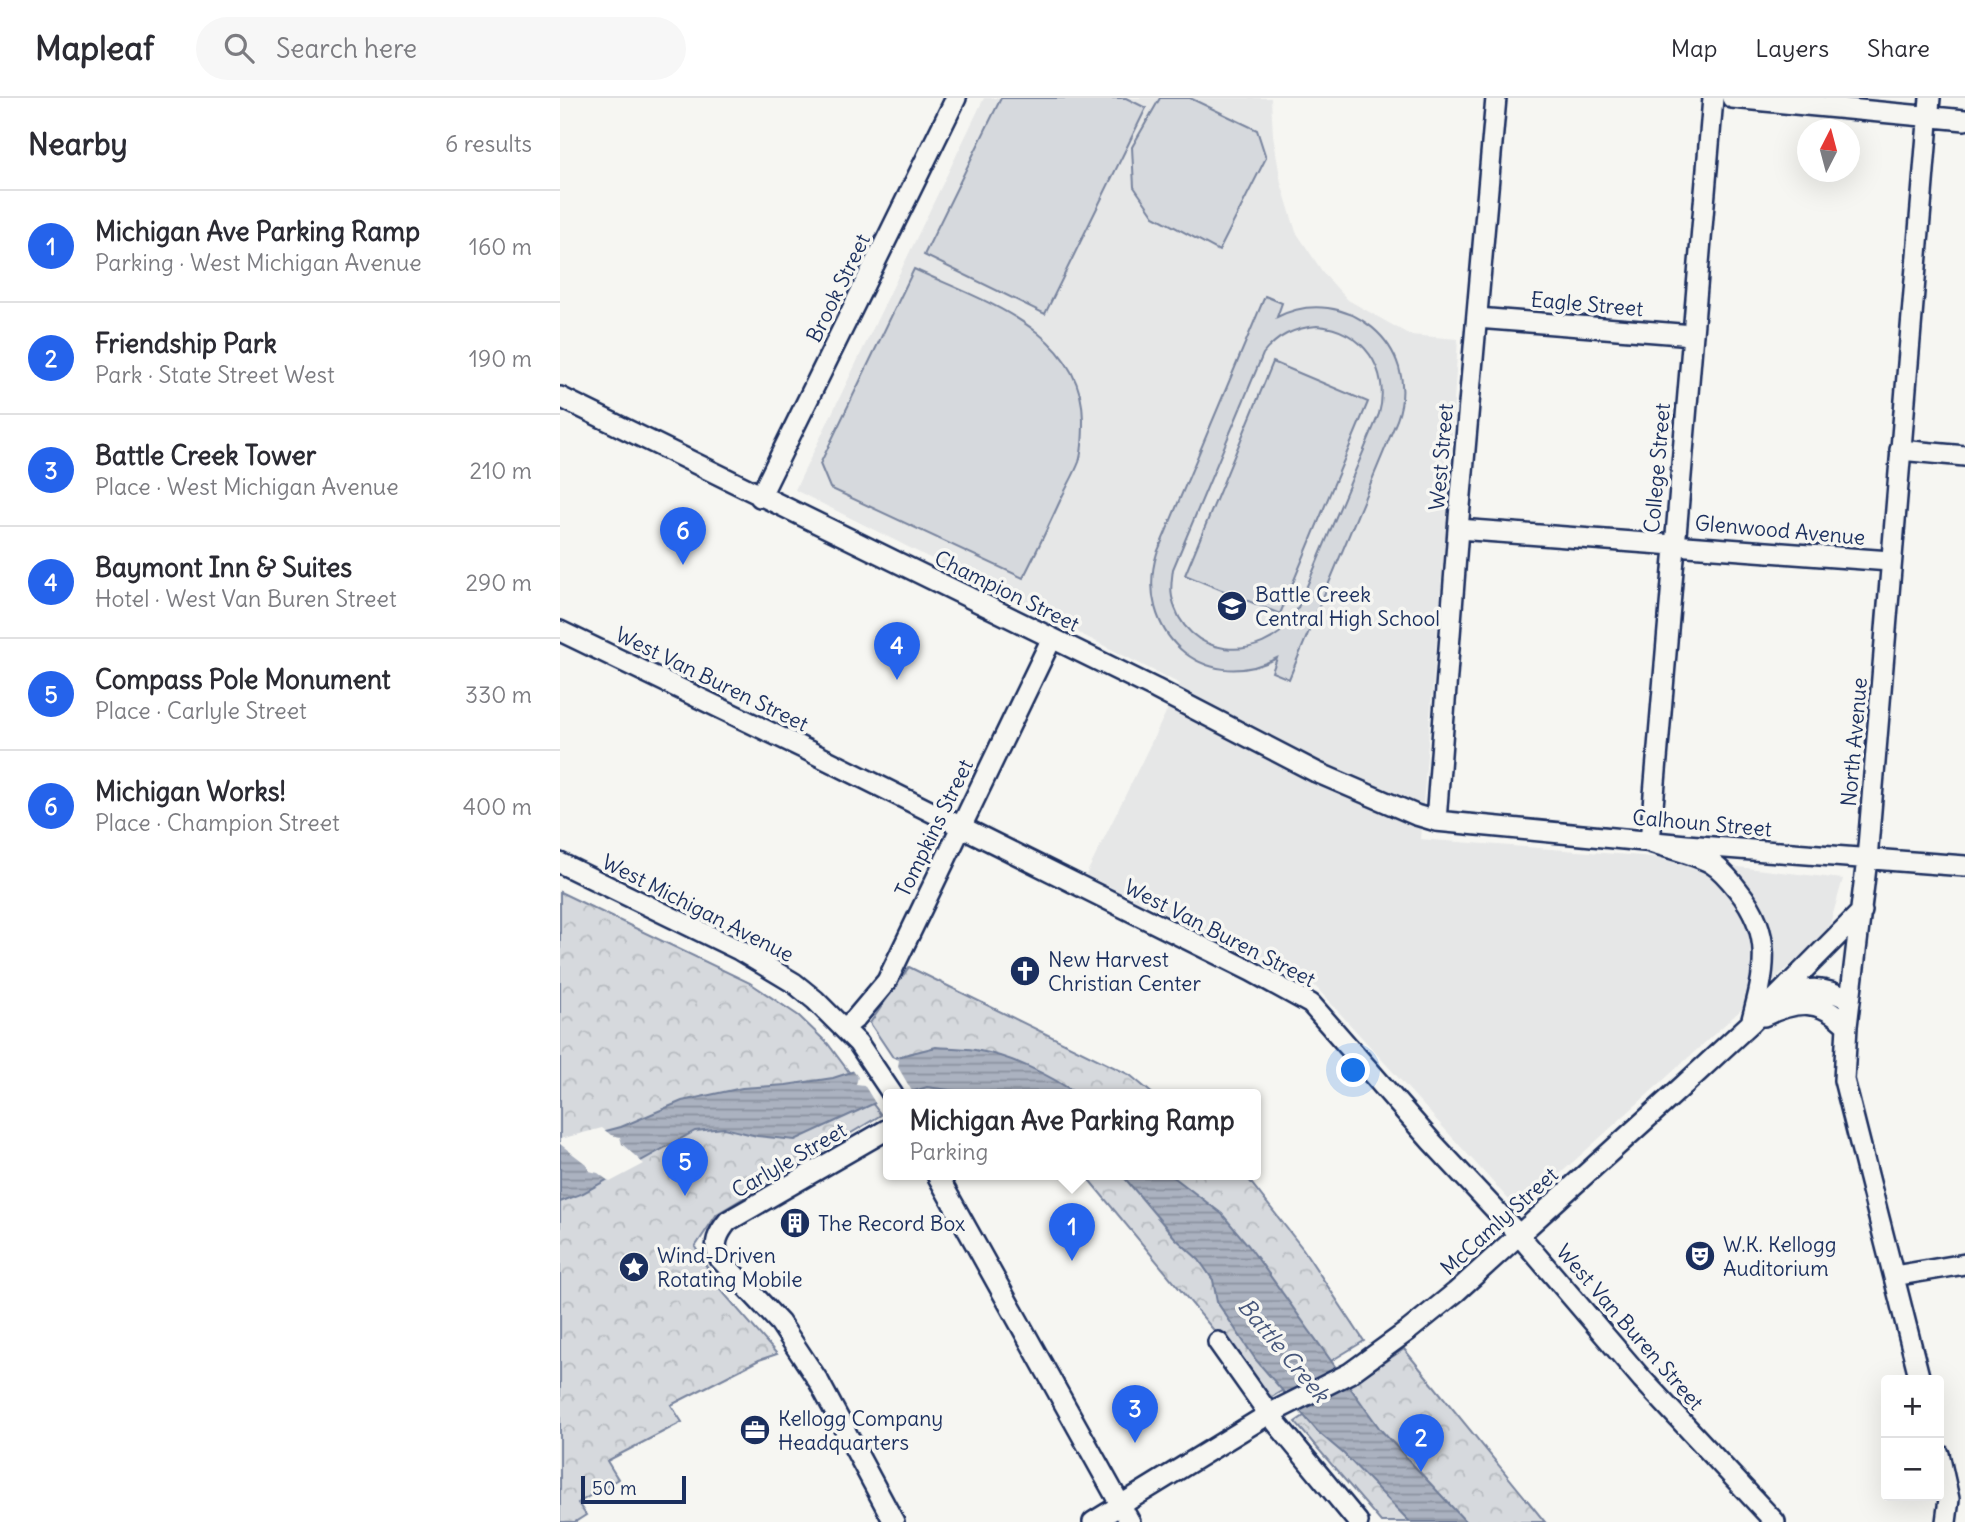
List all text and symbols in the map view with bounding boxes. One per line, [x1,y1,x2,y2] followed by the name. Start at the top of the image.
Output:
[196,17,686,80] search box
[35,27,154,69] text: Mapleaf
[220,29,258,67] icon: search
[276,32,417,65] text: Search here
[1671,33,1717,63] text: Map
[1755,33,1829,63] text: Layers
[1867,33,1930,63] text: Share
[1797,119,1860,182] north arrow
[28,125,128,163] text: Nearby
[445,129,532,158] text: 6 results
[95,215,420,248] text: Michigan Ave Parking Ramp
[800,229,876,347] street label: Brook Street
[46,232,56,261] text: 1
[469,232,532,261] text: 160 m
[95,248,422,277] text: Parking · West Michigan Avenue
[1530,286,1644,322] street label: Eagle Street
[95,327,277,360] text: Friendship Park
[45,344,57,373] text: 2
[469,344,532,373] text: 190 m
[95,360,335,389] text: Park · State Street West
[1423,402,1459,512] street label: West Street
[1638,402,1676,534] street label: College Street
[95,439,316,472] text: Battle Creek Tower
[44,456,58,485] text: 3
[469,456,532,485] text: 210 m
[95,472,399,501] text: Place · West Michigan Avenue
[660,507,706,565] pin: 6
[1694,509,1866,551] street label: Glenwood Avenue
[930,544,1084,638] street label: Champion Street
[95,551,352,584] text: Baymont Inn & Suites
[44,568,58,597] text: 4
[465,568,532,597] text: 290 m
[1255,581,1440,632] place label: Battle Creek Central High School
[95,584,397,613] text: Hotel · West Van Buren Street
[1215,589,1249,623] school or university icon: Battle Creek Central High School
[611,621,813,737] street label: West Van Buren Street
[874,622,920,680] pin: 4
[95,663,391,696] text: Compass Pole Monument
[1835,676,1873,808] street label: North Avenue
[44,680,58,709] text: 5
[465,680,532,709] text: 330 m
[95,696,307,725] text: Place · Carlyle Street
[889,755,979,901] street label: Tompkins Street
[95,775,286,808] text: Michigan Works!
[44,792,58,821] text: 6
[463,792,532,821] text: 400 m
[1631,803,1773,843] street label: Calhoun Street
[95,808,340,837] text: Place · Champion Street
[598,848,798,968] street label: West Michigan Avenue
[1120,873,1320,993] street label: West Van Buren Street
[1048,946,1201,997] place label: New Harvest Christian Center
[1008,954,1042,988] church icon: New Harvest Christian Center
[1336,1053,1370,1087] your location
[883,1089,1261,1180] popup
[910,1104,1234,1137] text: Michigan Ave Parking Ramp
[727,1116,851,1204] street label: Carlyle Street
[910,1137,988,1166] text: Parking
[662,1138,708,1196] pin: 5
[1435,1161,1563,1281] street label: McCamly Street
[1049,1203,1095,1261] pin: 1
[778,1206,812,1240] building icon: The Record Box
[818,1210,965,1237] place label: The Record Box
[1723,1231,1836,1282] place label: W.K. Kellogg Auditorium
[1551,1238,1709,1416] street label: West Van Buren Street
[1683,1239,1717,1273] theatre icon: W.K. Kellogg Auditorium
[657,1242,803,1293] place label: Wind-Driven Rotating Mobile
[617,1250,651,1284] place icon: Wind-Driven Rotating Mobile
[1232,1292,1337,1409] water label: Battle Creek
[1881,1375,1944,1501] map controls
[1881,1375,1944,1438] button: +
[1112,1385,1158,1443] pin: 3
[778,1405,943,1456] place label: Kellogg Company Headquarters
[738,1413,772,1447] office icon: Kellogg Company Headquarters
[1398,1414,1444,1472] pin: 2
[1881,1438,1944,1501] button: −
[581,1473,686,1505] scale bar
[592,1476,637,1500] text: 50 m

